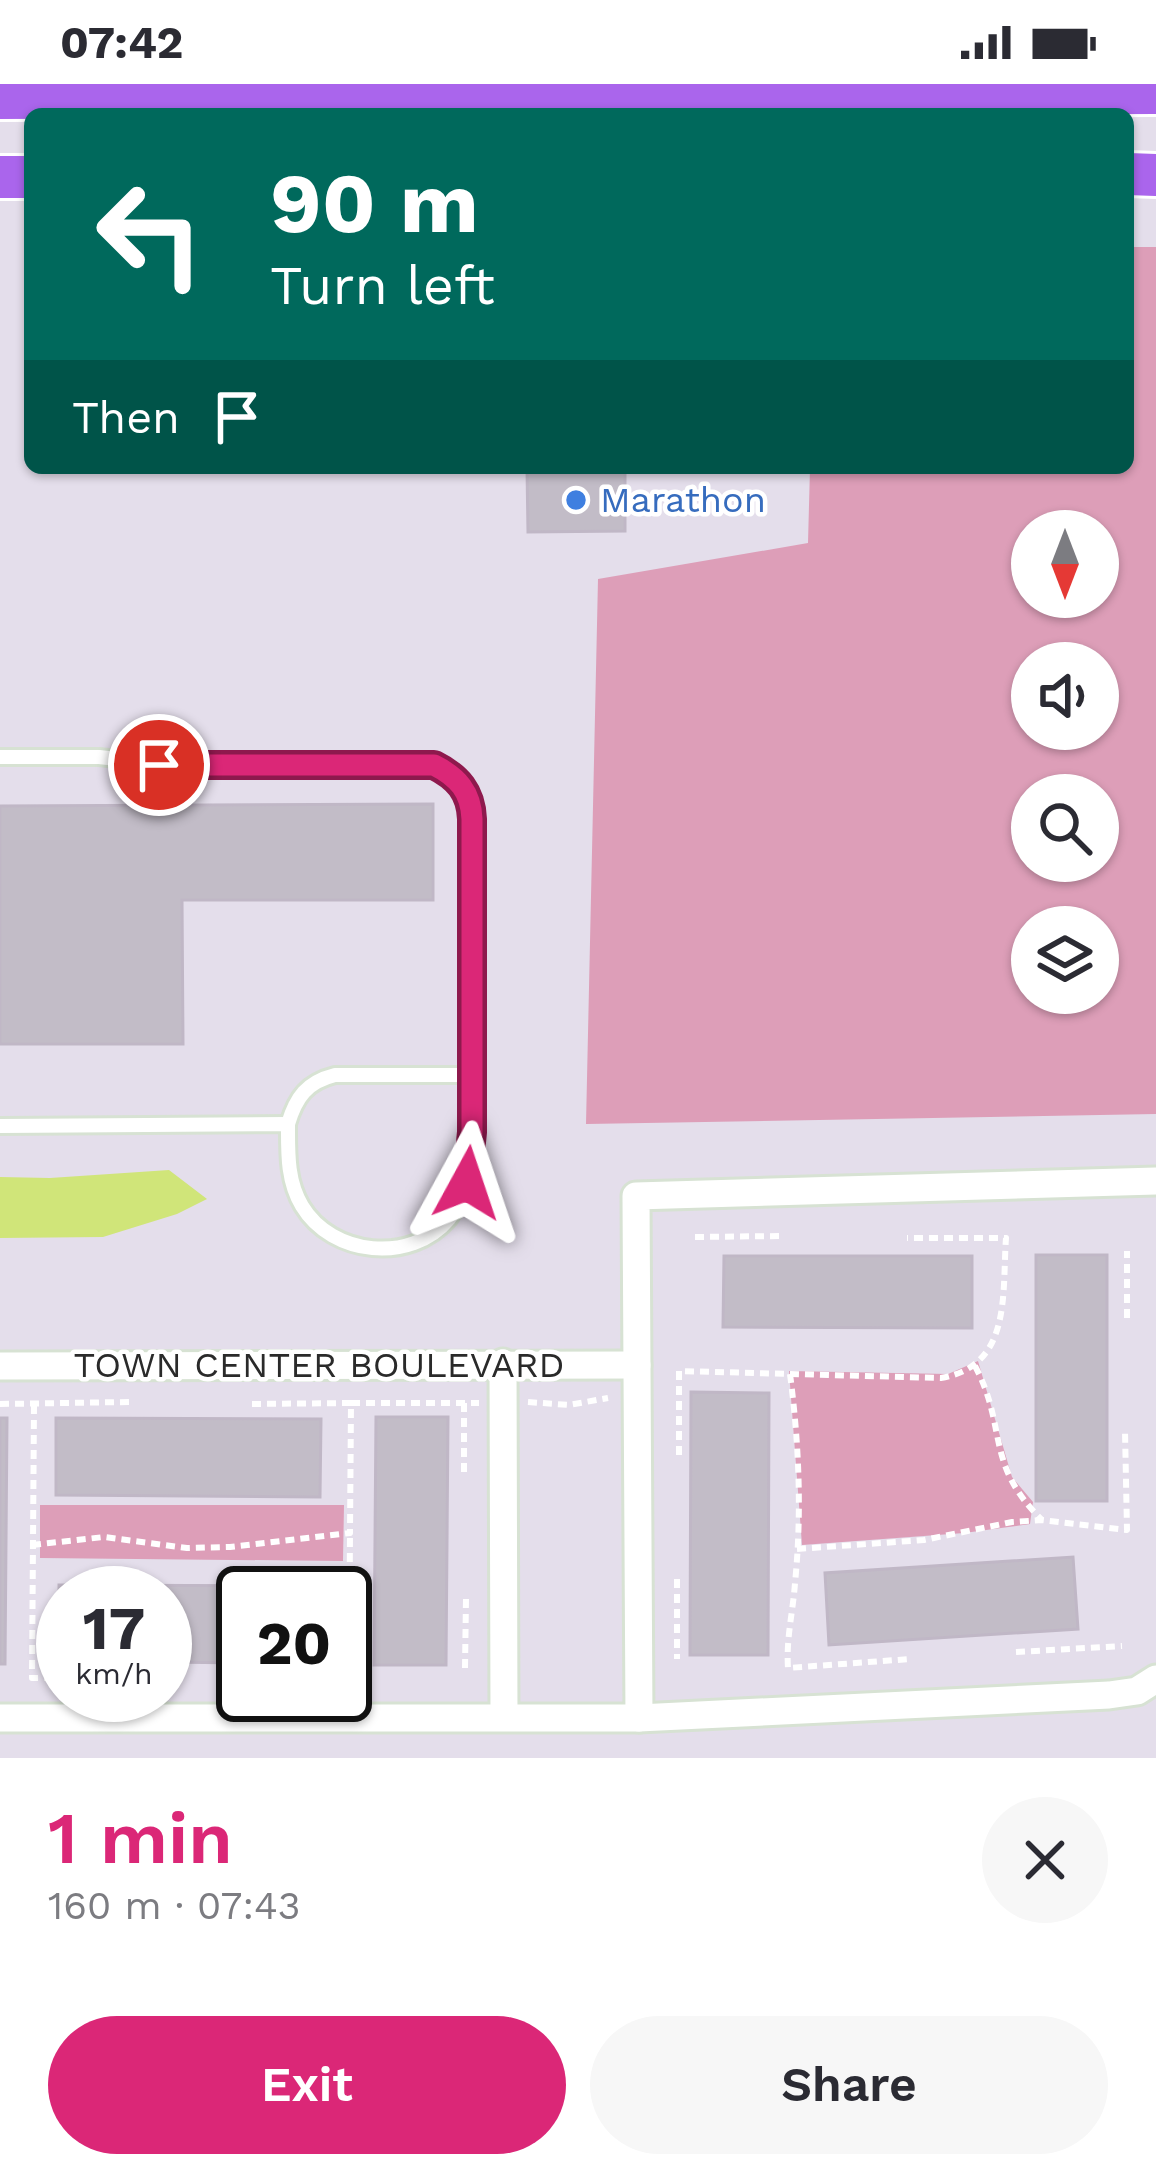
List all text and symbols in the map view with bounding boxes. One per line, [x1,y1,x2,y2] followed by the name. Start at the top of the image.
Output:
[60,16,183,69] text: 07:42
[270,154,479,252] text: 90 m
[72,156,228,312] icon: left
[270,254,495,317] text: Turn left
[204,384,270,450] icon: arrive
[72,391,180,444] text: Then
[600,479,766,521] place label: Marathon
[563,487,589,513] marker: Marathon
[1011,510,1119,618] north arrow
[1011,510,1119,1014] map controls
[1011,642,1119,750] button: sound
[108,714,210,816] pin
[126,732,192,798] icon: arrive
[1011,774,1119,882] button: search
[1011,906,1119,1014] button: layers
[404,1120,530,1246] position arrow
[73,1344,565,1386] street label: TOWN CENTER BOULEVARD
[216,1566,372,1722] speed limit sign: 20
[83,1593,145,1664] text: 17
[75,1656,153,1691] text: km/h
[48,1796,233,1880] text: 1 min
[982,1797,1108,1923] button: close
[48,1883,301,1928] text: 160 m · 07:43
[48,2016,566,2154] button: Exit
[590,2016,1108,2154] button: Share

